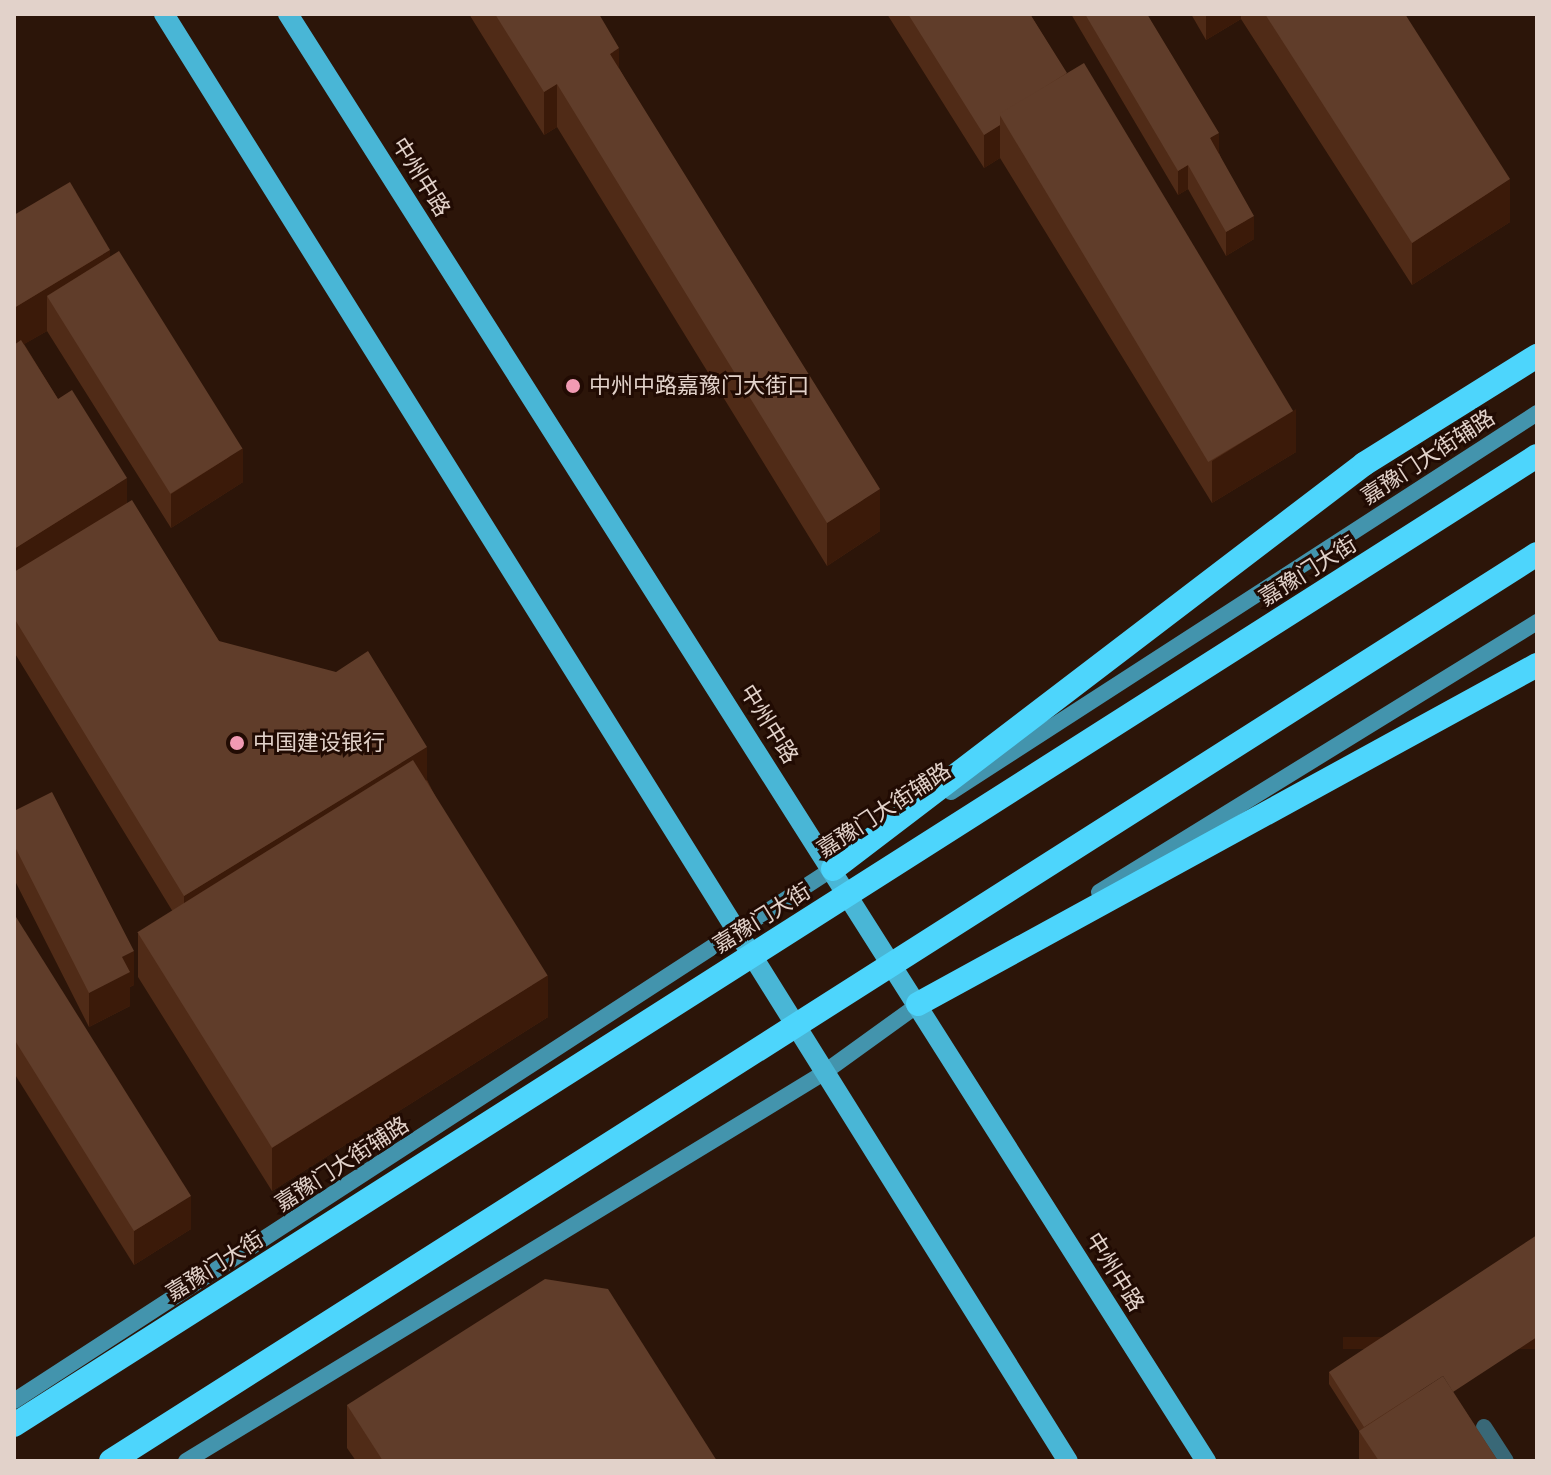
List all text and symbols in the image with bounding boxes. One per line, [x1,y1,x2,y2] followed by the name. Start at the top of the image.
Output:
[386,133,456,221] street label: 中州中路
[589,373,809,399] place label: 中州中路嘉豫门大街口
[564,377,582,395] marker: 中州中路嘉豫门大街口
[1356,404,1500,510] street label: 嘉豫门大街辅路
[1254,531,1362,611] street label: 嘉豫门大街
[734,680,804,768] street label: 中州中路
[253,730,385,756] place label: 中国建设银行
[228,734,246,752] marker: 中国建设银行
[812,757,956,863] street label: 嘉豫门大街辅路
[708,878,816,958] street label: 嘉豫门大街
[270,1111,414,1217] street label: 嘉豫门大街辅路
[161,1226,269,1306] street label: 嘉豫门大街
[1080,1228,1150,1316] street label: 中州中路

